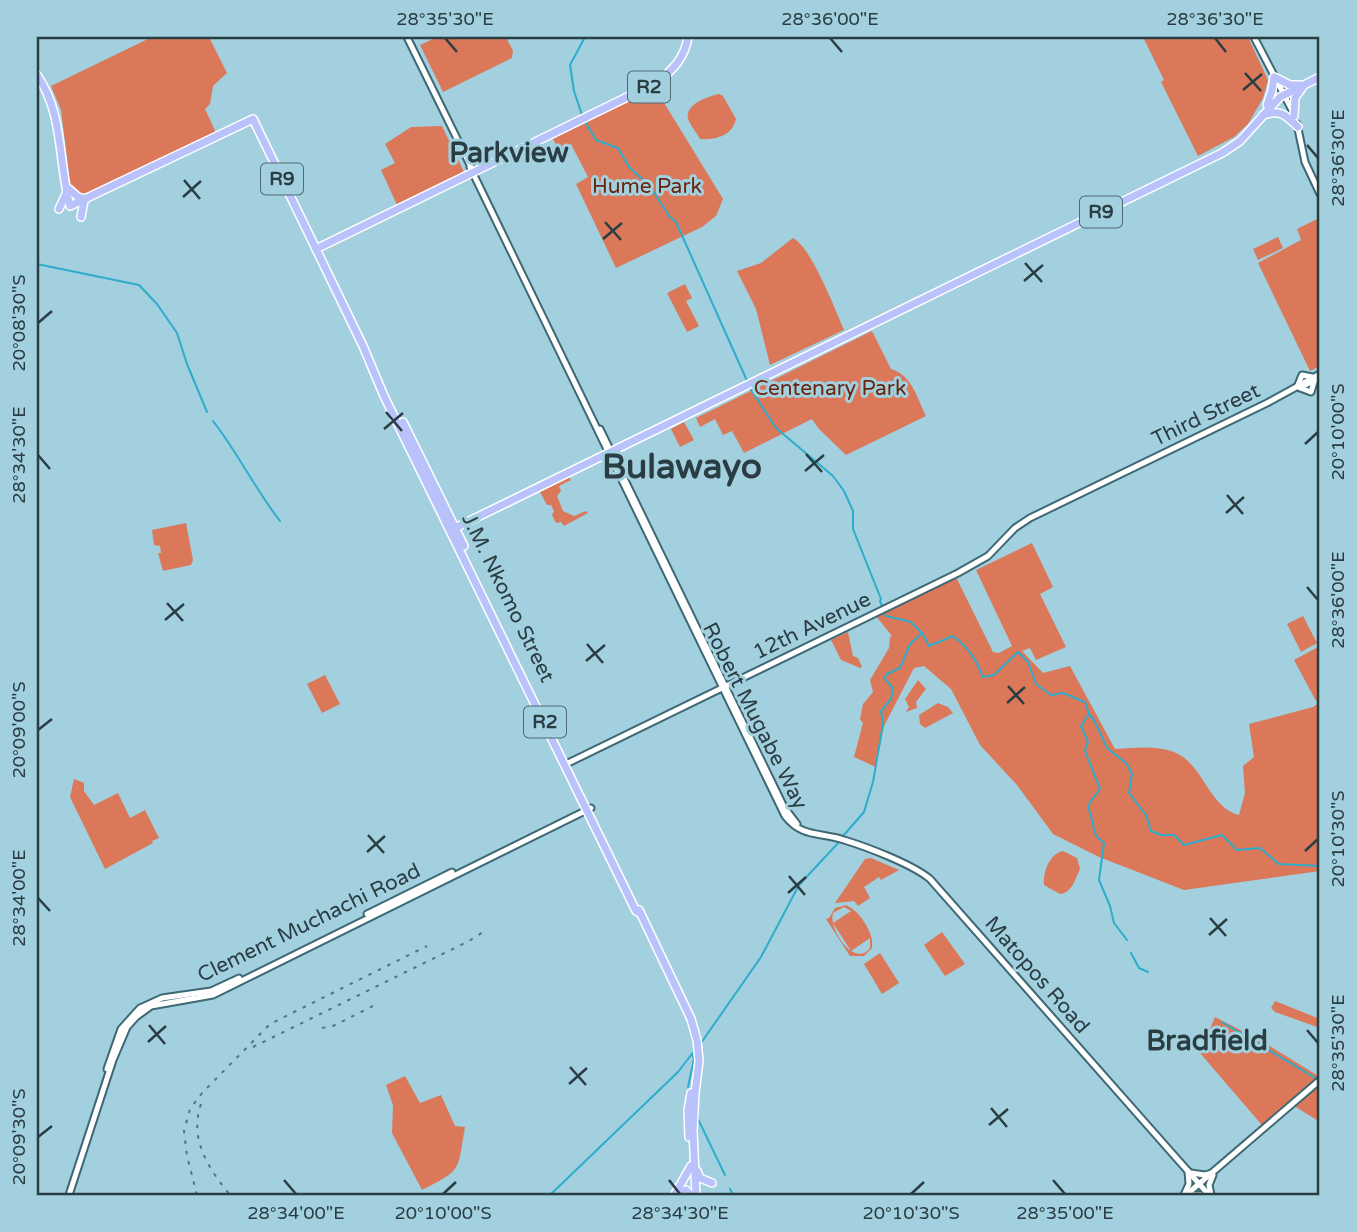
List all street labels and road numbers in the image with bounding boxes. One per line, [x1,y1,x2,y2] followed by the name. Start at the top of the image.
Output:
[628,72,670,102] road number: R2
[261,164,303,195] road number: R9
[1080,196,1122,228] road number: R9
[1148,378,1264,452] street label: Third Street
[456,510,560,686] street label: J.M. Nkomo Street
[749,587,875,665] street label: 12th Avenue
[697,618,813,814] street label: Robert Mugabe Way
[524,706,566,737] road number: R2
[193,858,425,988] street label: Clement Muchachi Road
[979,911,1095,1039] street label: Matopos Road

